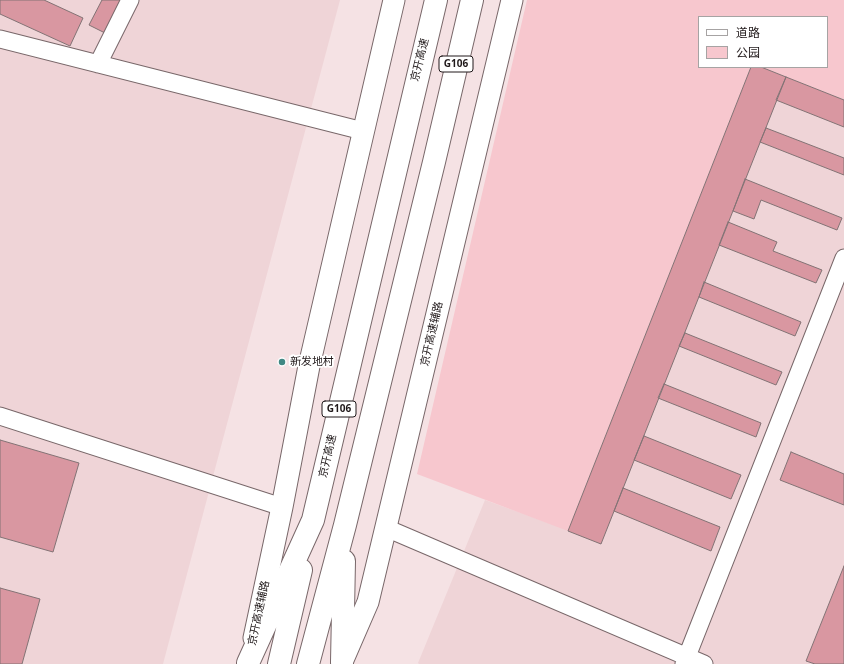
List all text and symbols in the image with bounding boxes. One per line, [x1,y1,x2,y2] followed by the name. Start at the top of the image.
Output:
[698,16,828,68] legend
[736,24,760,41] text: 道路
[408,37,432,83] street label: 京开高速
[736,44,760,61] text: 公园
[439,56,473,72] road number: G106
[418,300,446,368] street label: 京开高速辅路
[290,355,334,369] place label: 新发地村
[277,357,287,367] marker: 新发地村
[322,401,356,417] road number: G106
[317,433,339,479] street label: 京开高速
[246,579,272,647] street label: 京开高速辅路

